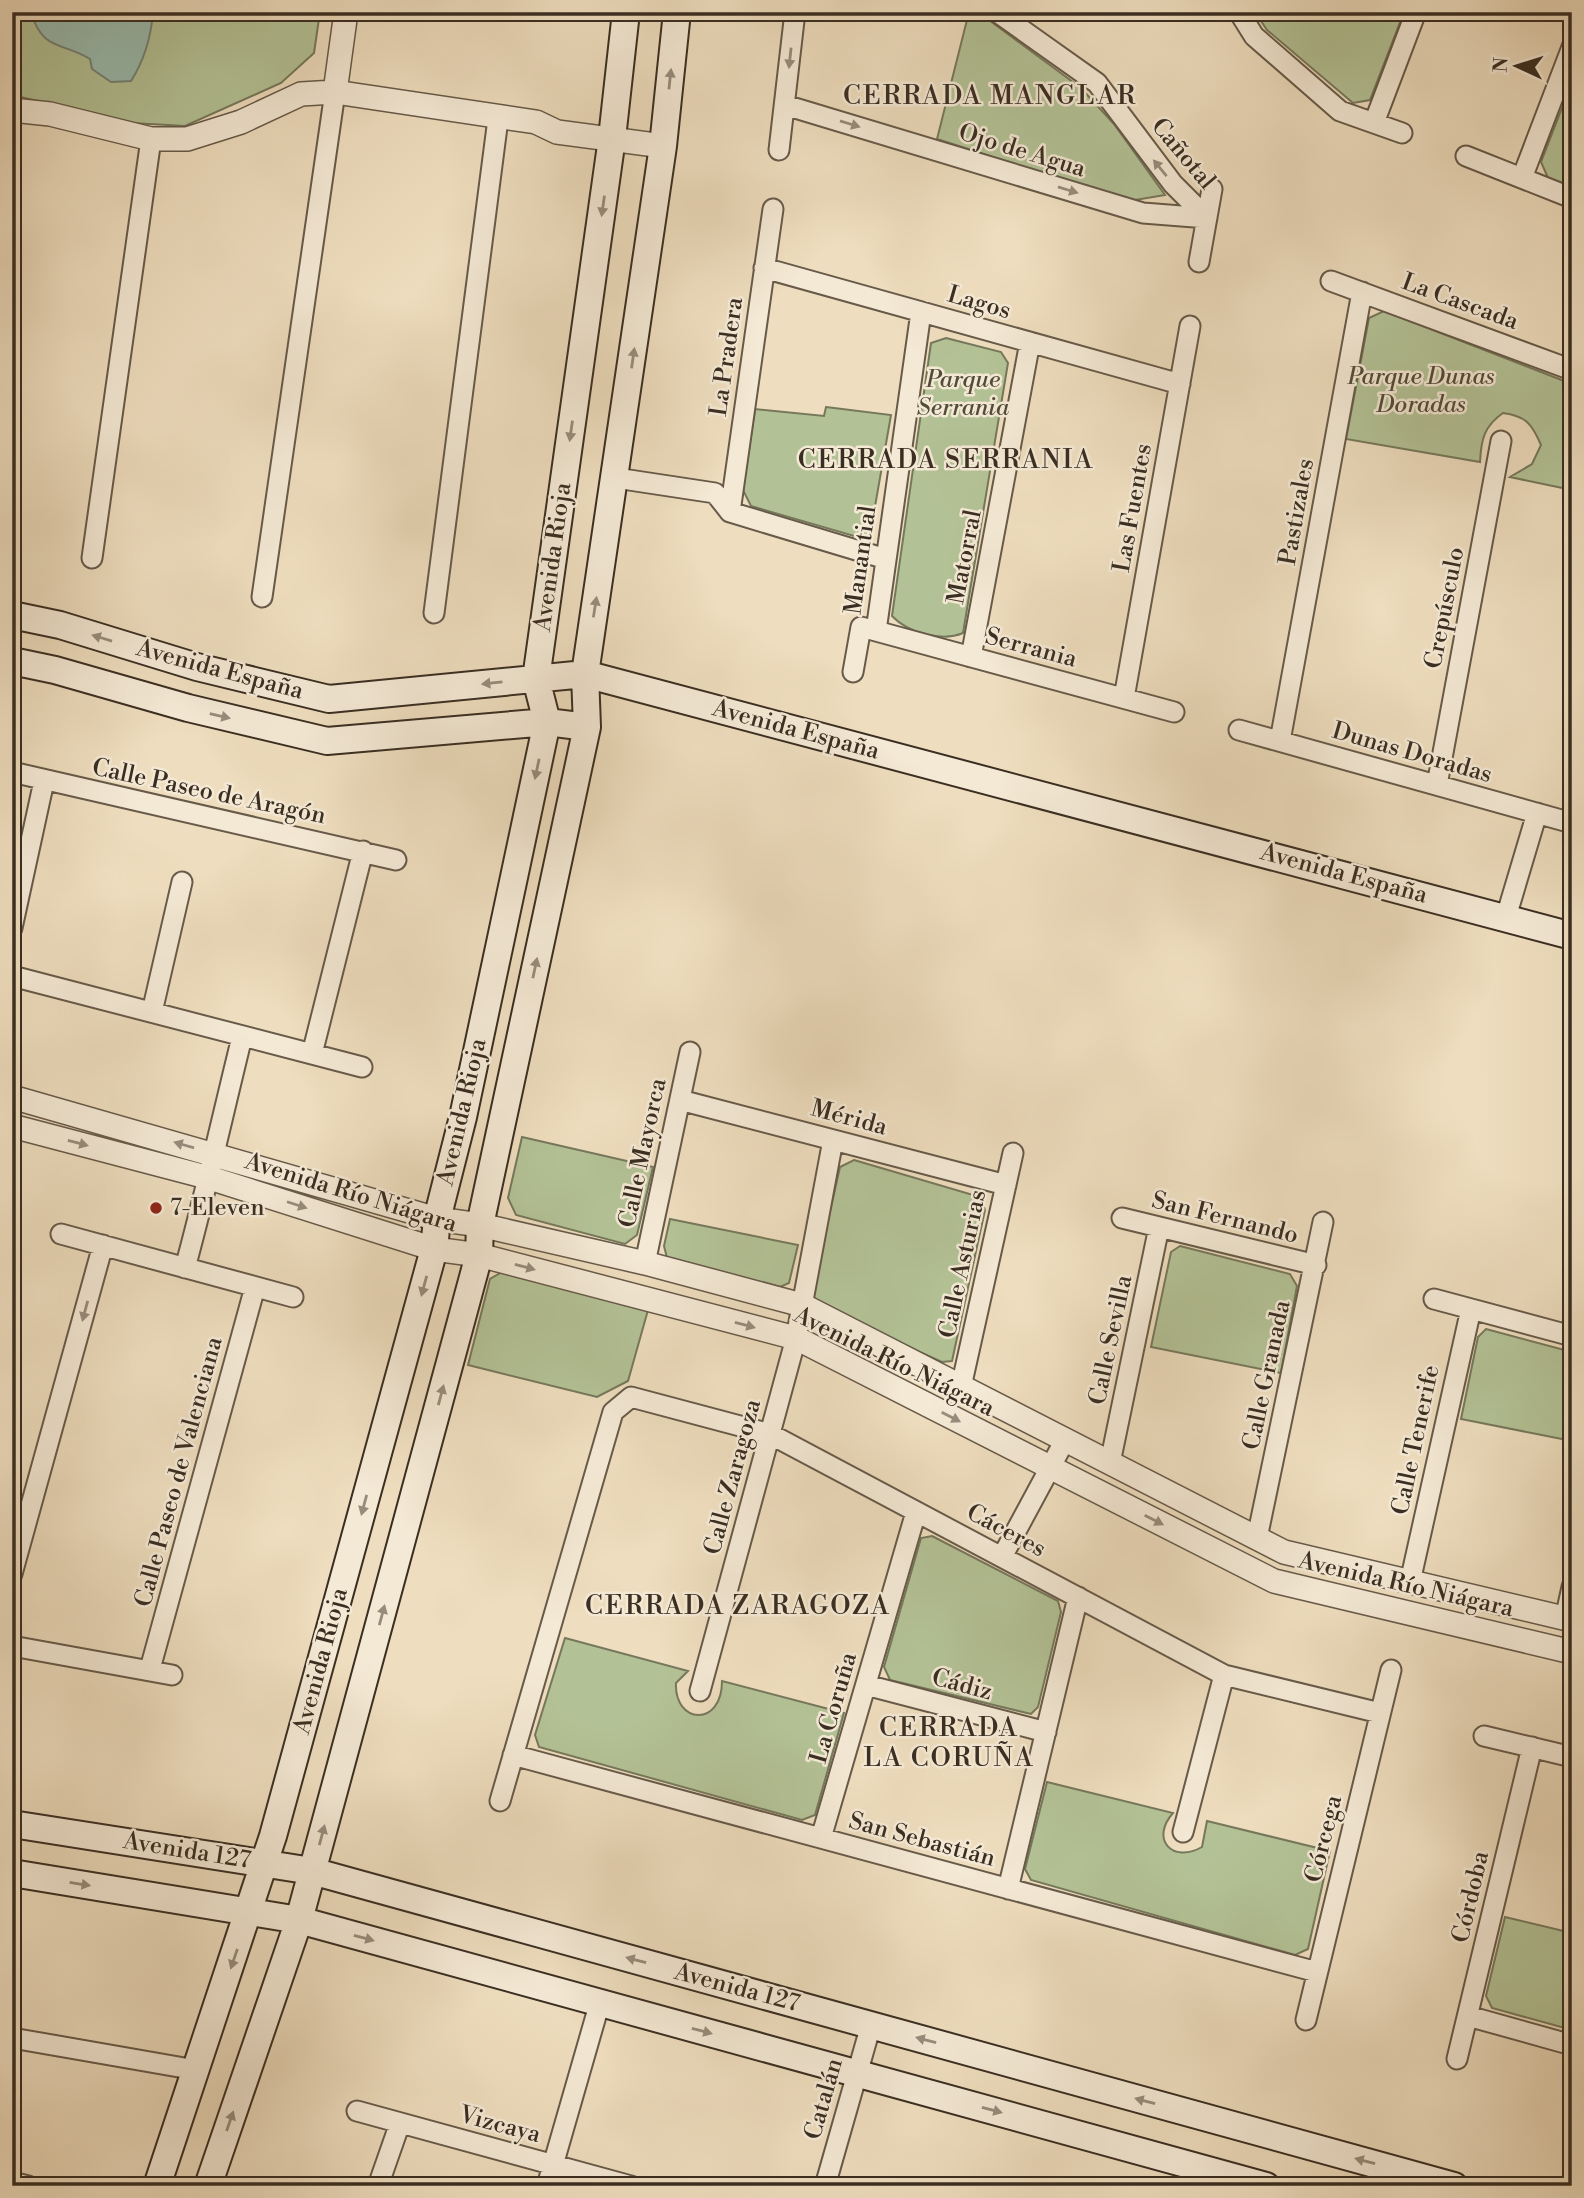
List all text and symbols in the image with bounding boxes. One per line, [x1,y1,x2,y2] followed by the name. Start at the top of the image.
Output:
[1482,32,1552,102] north arrow
[784,48,795,70] one-way arrow
[1489,57,1514,73] text: N
[664,68,675,90] one-way arrow
[843,80,1137,112] district label: CERRADA MANGLAR
[1144,112,1222,196] street label: Cañotal
[955,117,1090,185] street label: Ojo de Agua
[840,120,861,130] one-way arrow
[1153,160,1168,177] one-way arrow
[1057,186,1078,196] one-way arrow
[597,195,608,217] one-way arrow
[1397,267,1523,337] street label: La Cascada
[944,280,1014,326] street label: Lagos
[704,295,750,418] street label: La Pradera
[628,347,639,369] one-way arrow
[1347,362,1494,420] park label: Parque Dunas Doradas
[917,365,1010,423] park label: Parque Serrania
[565,420,576,442] one-way arrow
[1107,441,1159,575] street label: Las Fuentes
[798,444,1094,476] district label: CERRADA SERRANIA
[1273,456,1321,568] street label: Pastizales
[528,480,578,634] street label: Avenida Rioja
[839,504,883,616] street label: Manantial
[941,507,989,607] street label: Matorral
[1419,545,1471,671] street label: Crepúsculo
[590,596,601,618] one-way arrow
[982,621,1081,675] street label: Serrania
[92,633,113,643] one-way arrow
[132,633,308,707] street label: Avenida España
[481,678,503,689] one-way arrow
[708,693,884,767] street label: Avenida España
[209,711,231,722] one-way arrow
[1329,716,1495,790] street label: Dunas Doradas
[89,753,329,831] street label: Calle Paseo de Aragón
[531,758,542,780] one-way arrow
[1256,837,1432,911] street label: Avenida España
[530,957,541,979] one-way arrow
[430,1035,494,1189] street label: Avenida Rioja
[613,1075,674,1231] street label: Calle Mayorca
[807,1093,891,1143] street label: Mérida
[67,1138,89,1149] one-way arrow
[173,1139,195,1150] one-way arrow
[241,1146,461,1240] street label: Avenida Río Niágara
[1149,1185,1301,1251] street label: San Fernando
[933,1187,993,1341] street label: Calle Asturias
[170,1193,265,1223] place label: 7-Eleven
[148,1200,164,1216] marker: 7-Eleven
[287,1201,308,1211] one-way arrow
[514,1262,536,1273] one-way arrow
[1083,1272,1140,1408] street label: Calle Sevilla
[418,1275,429,1297] one-way arrow
[1237,1297,1298,1453] street label: Calle Granada
[79,1300,90,1322] one-way arrow
[788,1300,1000,1424] street label: Avenida Río Niágara
[734,1320,756,1331] one-way arrow
[128,1333,230,1610] street label: Calle Paseo de Valenciana
[1385,1362,1447,1518] street label: Calle Tenerife
[436,1384,447,1406] one-way arrow
[698,1395,768,1558] street label: Calle Zaragoza
[941,1412,961,1423] one-way arrow
[358,1494,369,1516] one-way arrow
[961,1498,1051,1564] street label: Cáceres
[1144,1514,1164,1525] one-way arrow
[1295,1545,1517,1625] street label: Avenida Río Niágara
[287,1584,355,1738] street label: Avenida Rioja
[585,1590,891,1622] district label: CERRADA ZARAGOZA
[377,1604,388,1626] one-way arrow
[804,1648,864,1767] street label: La Coruña
[928,1663,996,1707] street label: Cádiz
[863,1712,1035,1774] district label: CERRADA LA CORUÑA
[1299,1791,1350,1886] street label: Córcega
[845,1806,999,1874] street label: San Sebastián
[317,1823,328,1845] one-way arrow
[120,1826,253,1876] street label: Avenida 127
[1446,1847,1496,1946] street label: Córdoba
[69,1879,91,1890] one-way arrow
[354,1933,375,1943] one-way arrow
[228,1949,239,1970] one-way arrow
[625,1954,647,1965] one-way arrow
[670,1957,803,2019] street label: Avenida 127
[692,2026,713,2036] one-way arrow
[915,2034,937,2045] one-way arrow
[798,2055,850,2143] street label: Catalán
[1134,2095,1155,2105] one-way arrow
[455,2100,545,2150] street label: Vizcaya
[982,2106,1003,2116] one-way arrow
[225,2111,236,2132] one-way arrow
[1353,2155,1375,2166] one-way arrow

